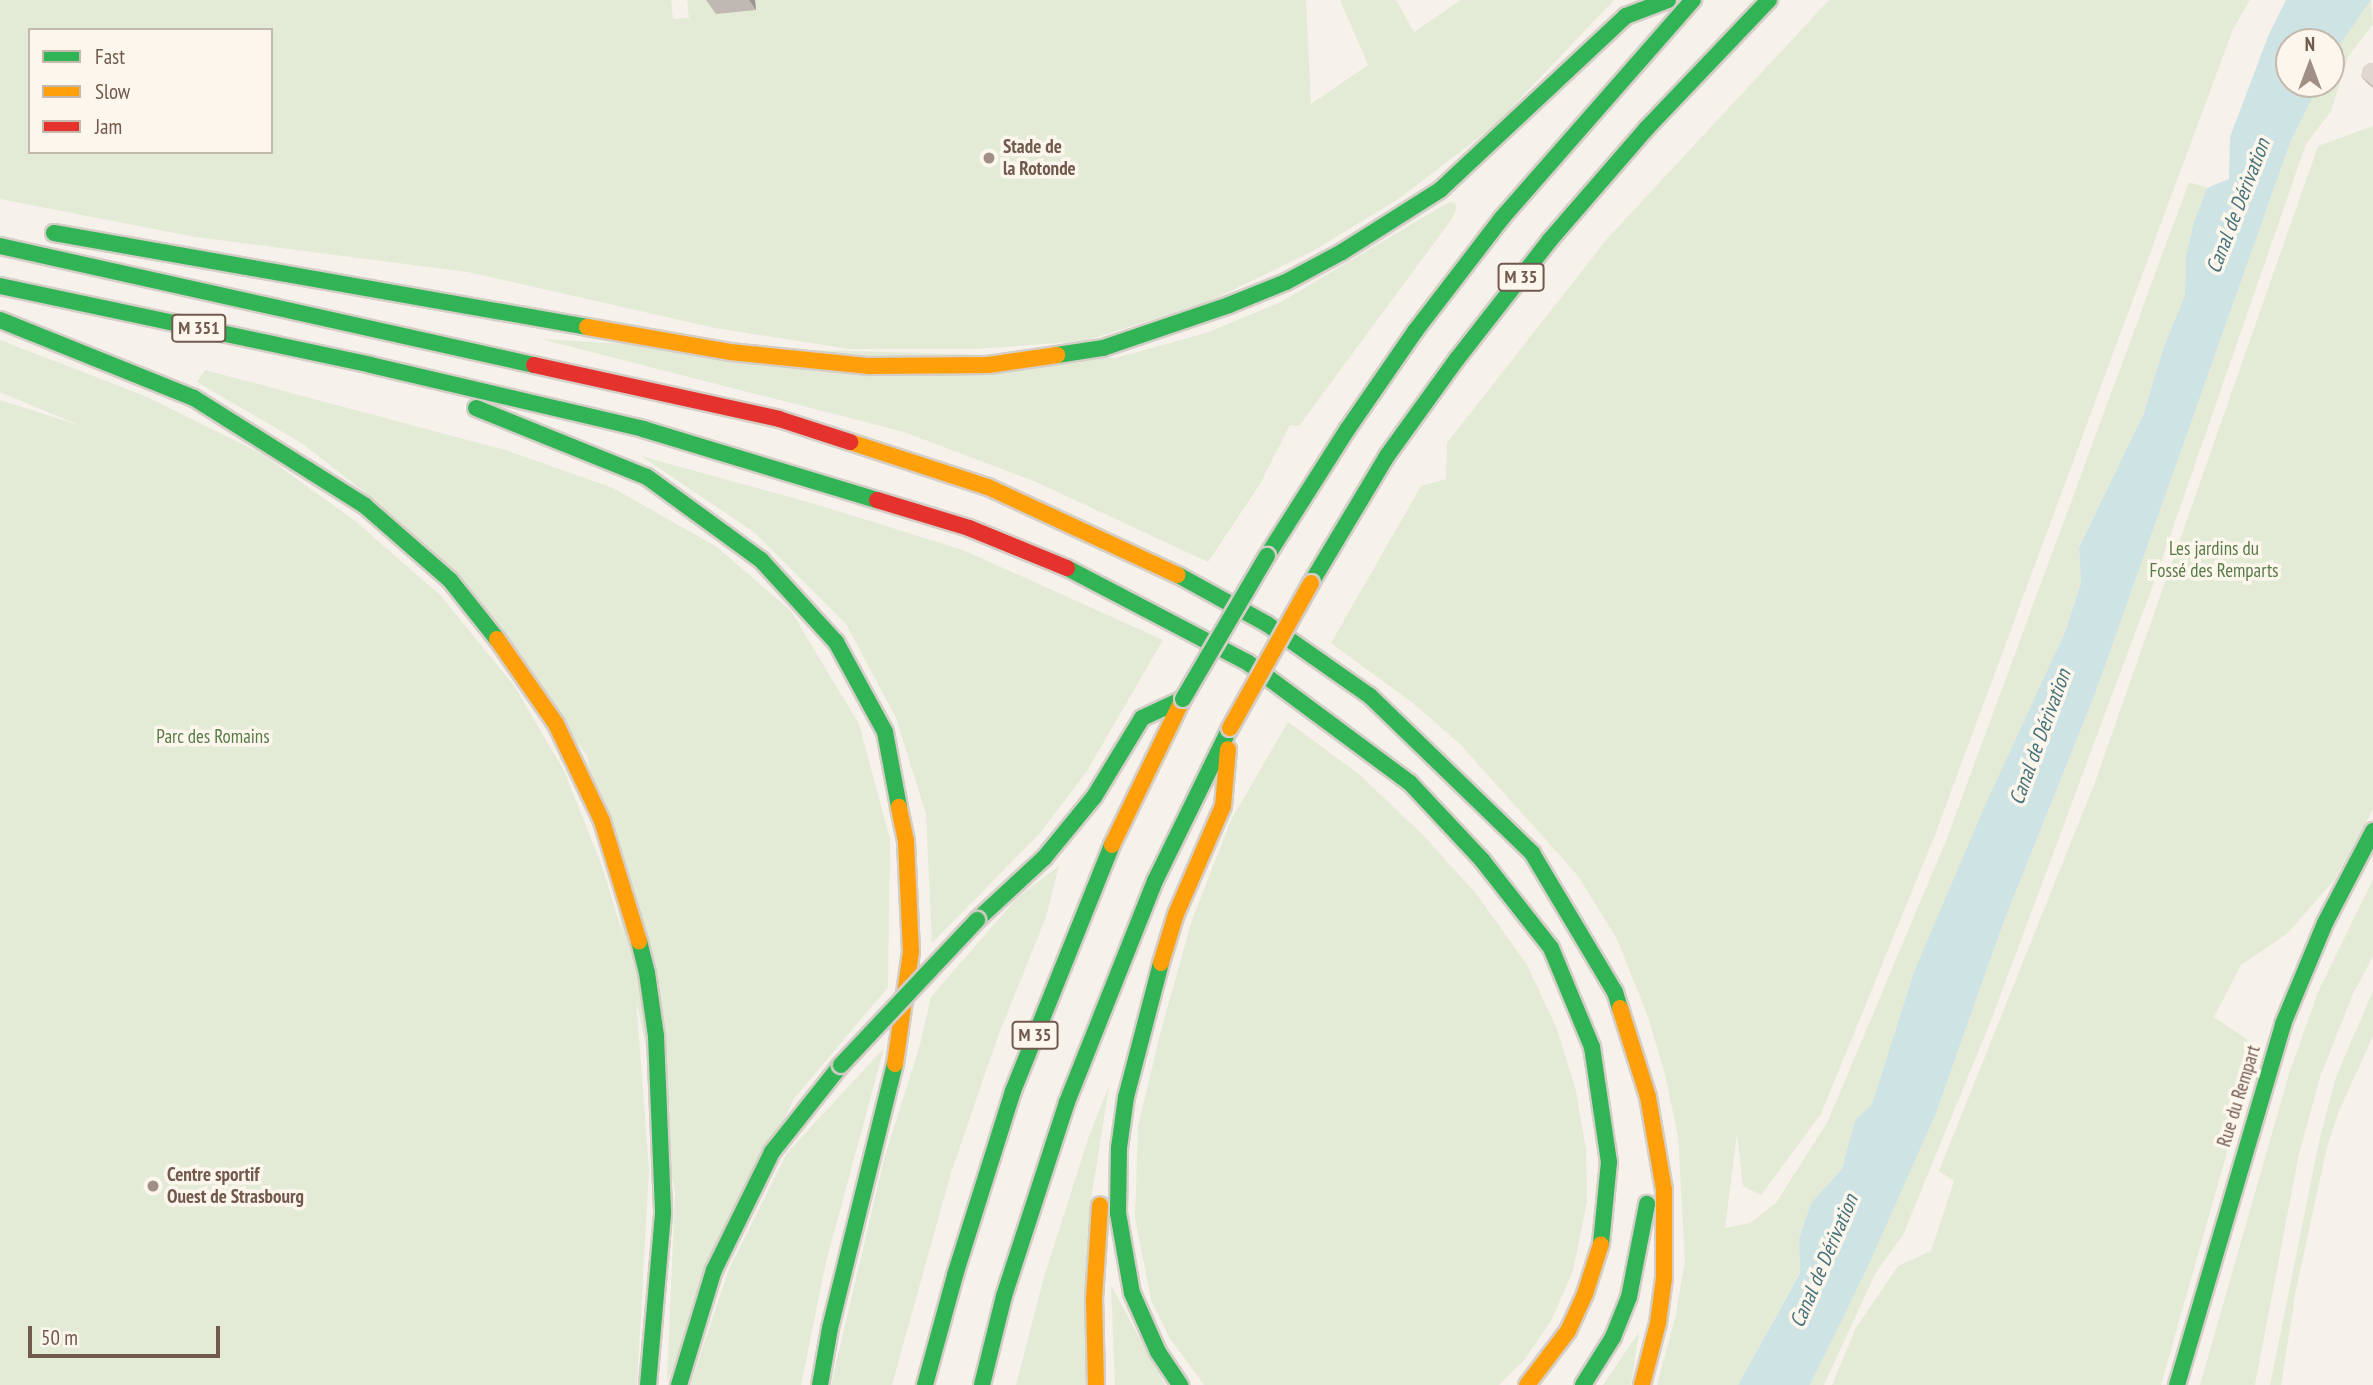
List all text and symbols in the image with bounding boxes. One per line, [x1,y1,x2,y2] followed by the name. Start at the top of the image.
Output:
[28,28,273,154] legend
[2275,28,2345,98] north arrow
[2305,32,2315,56] text: N
[95,43,125,70] text: Fast
[95,78,130,105] text: Slow
[95,113,122,140] text: Jam
[2201,135,2275,277] water label: Canal de Dérivation
[1003,136,1076,180] place label: Stade de la Rotonde
[981,150,997,166] marker: Stade de la Rotonde
[1496,262,1546,292] road number: M 35
[171,314,227,342] road number: M 351
[2149,538,2279,582] park label: Les jardins du Fossé des Remparts
[2004,666,2076,808] water label: Canal de Dérivation
[156,726,270,748] park label: Parc des Romains
[1010,1020,1060,1050] road number: M 35
[2213,1042,2265,1150] street label: Rue du Rempart
[167,1164,304,1208] place label: Centre sportif Ouest de Strasbourg
[145,1178,161,1194] marker: Centre sportif Ouest de Strasbourg
[1785,1191,1863,1331] water label: Canal de Dérivation
[32,1312,224,1356] scale bar
[41,1324,78,1351] text: 50 m

